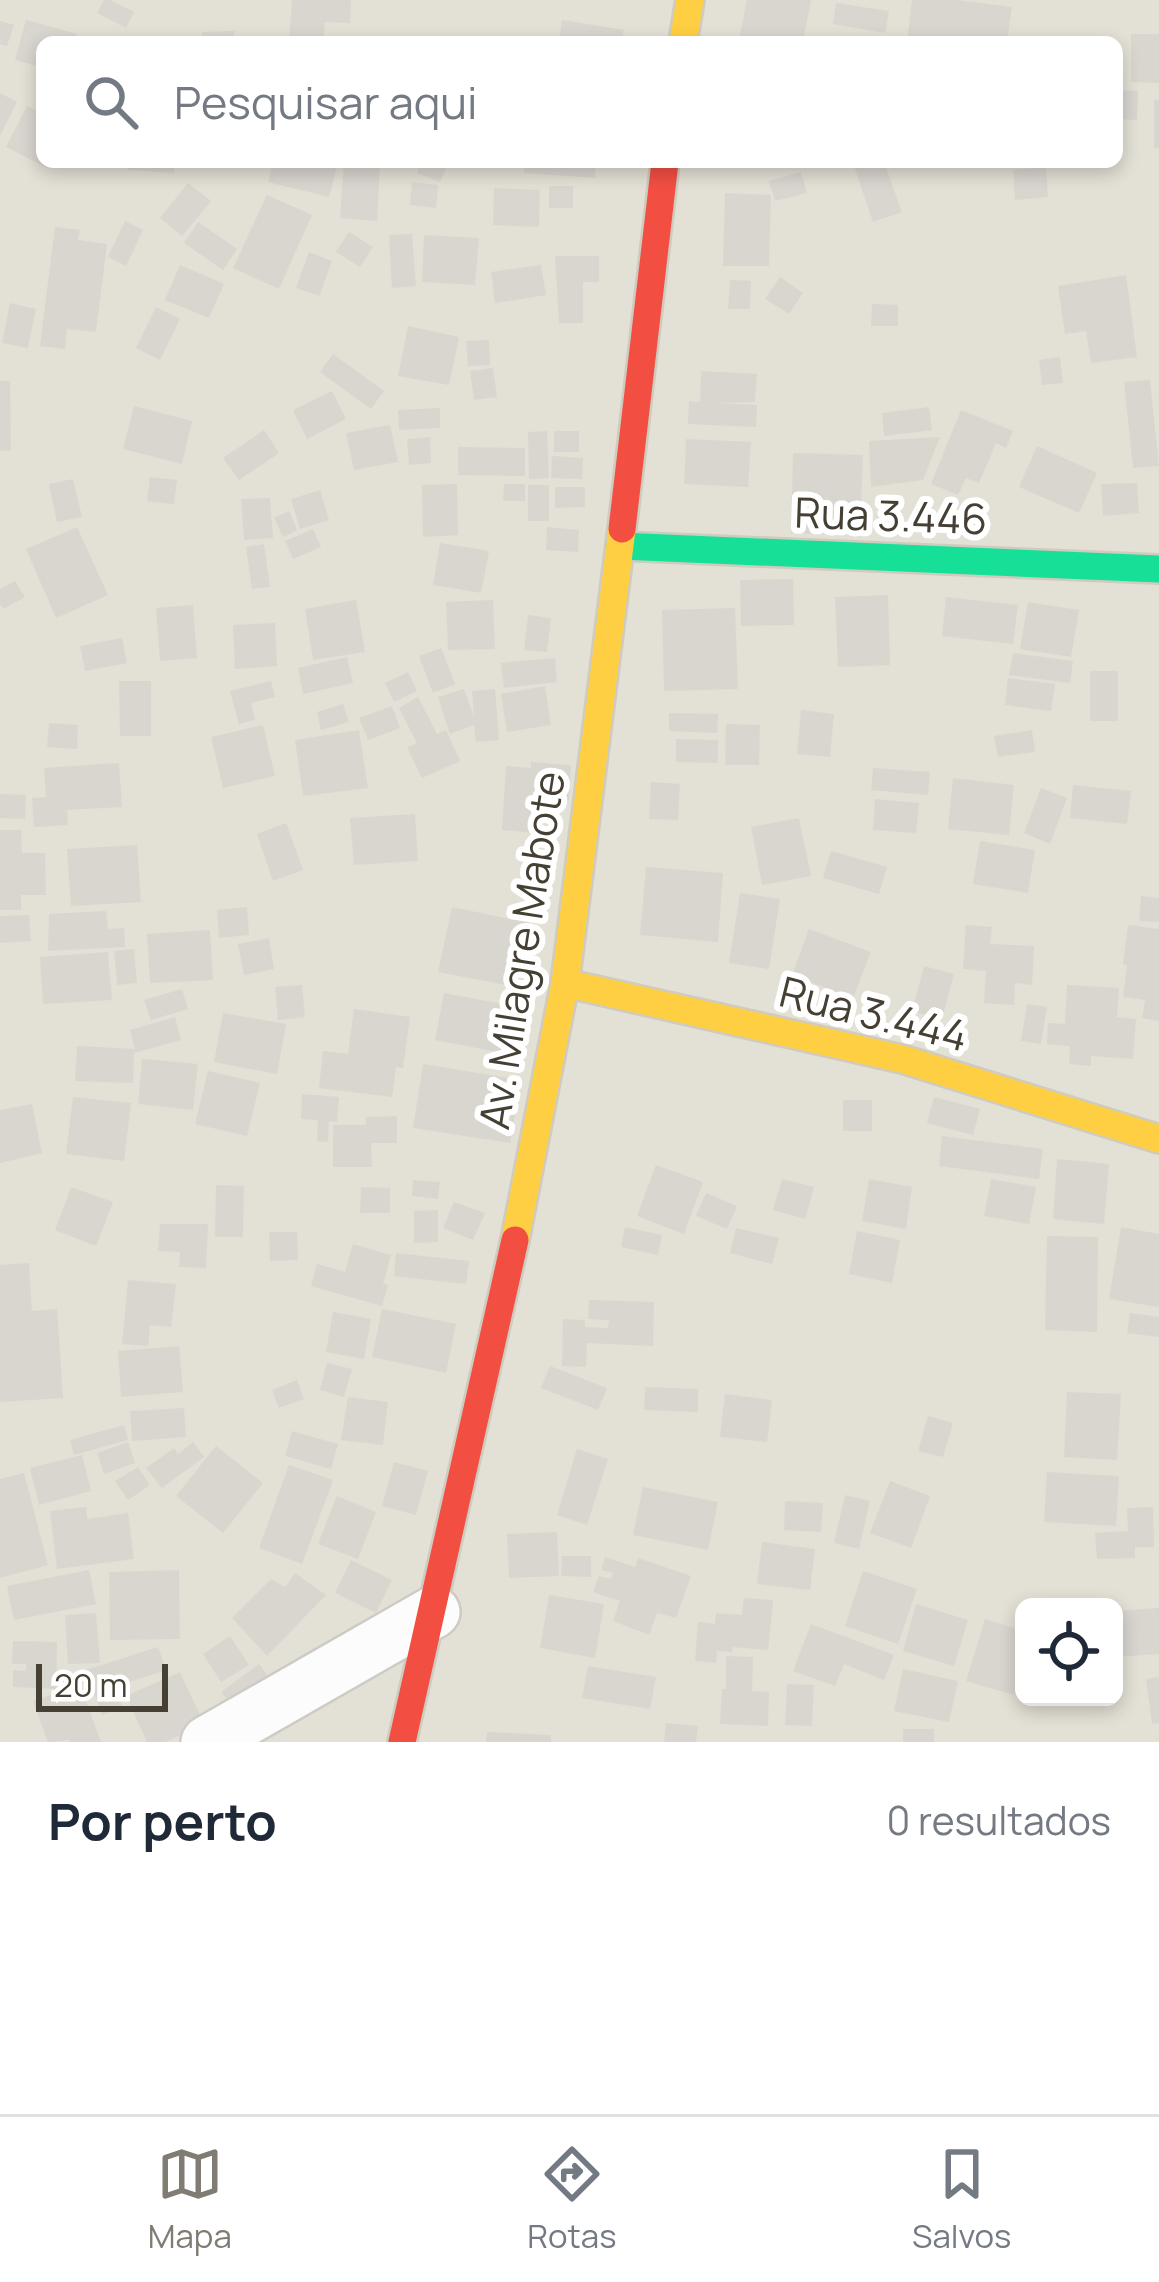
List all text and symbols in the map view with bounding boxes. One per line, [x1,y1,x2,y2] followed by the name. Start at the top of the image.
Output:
[36,36,1123,168] search box
[78,69,144,135] icon: search
[174,71,478,133] text: Pesquisar aqui
[794,483,988,547] street label: Rua 3.446
[464,767,578,1133] street label: Av. Milagre Mabote
[774,962,974,1064] street label: Rua 3.444
[1015,1598,1123,1706] map controls
[1015,1598,1123,1706] button: locate
[36,1658,168,1711] scale bar
[54,1662,128,1707] text: 20 m
[48,1786,277,1855] text: Por perto
[886,1793,1111,1847] text: 0 resultados
[148,2141,232,2258] tab: Mapa
[527,2141,616,2258] tab: Rotas
[912,2141,1011,2258] tab: Salvos

